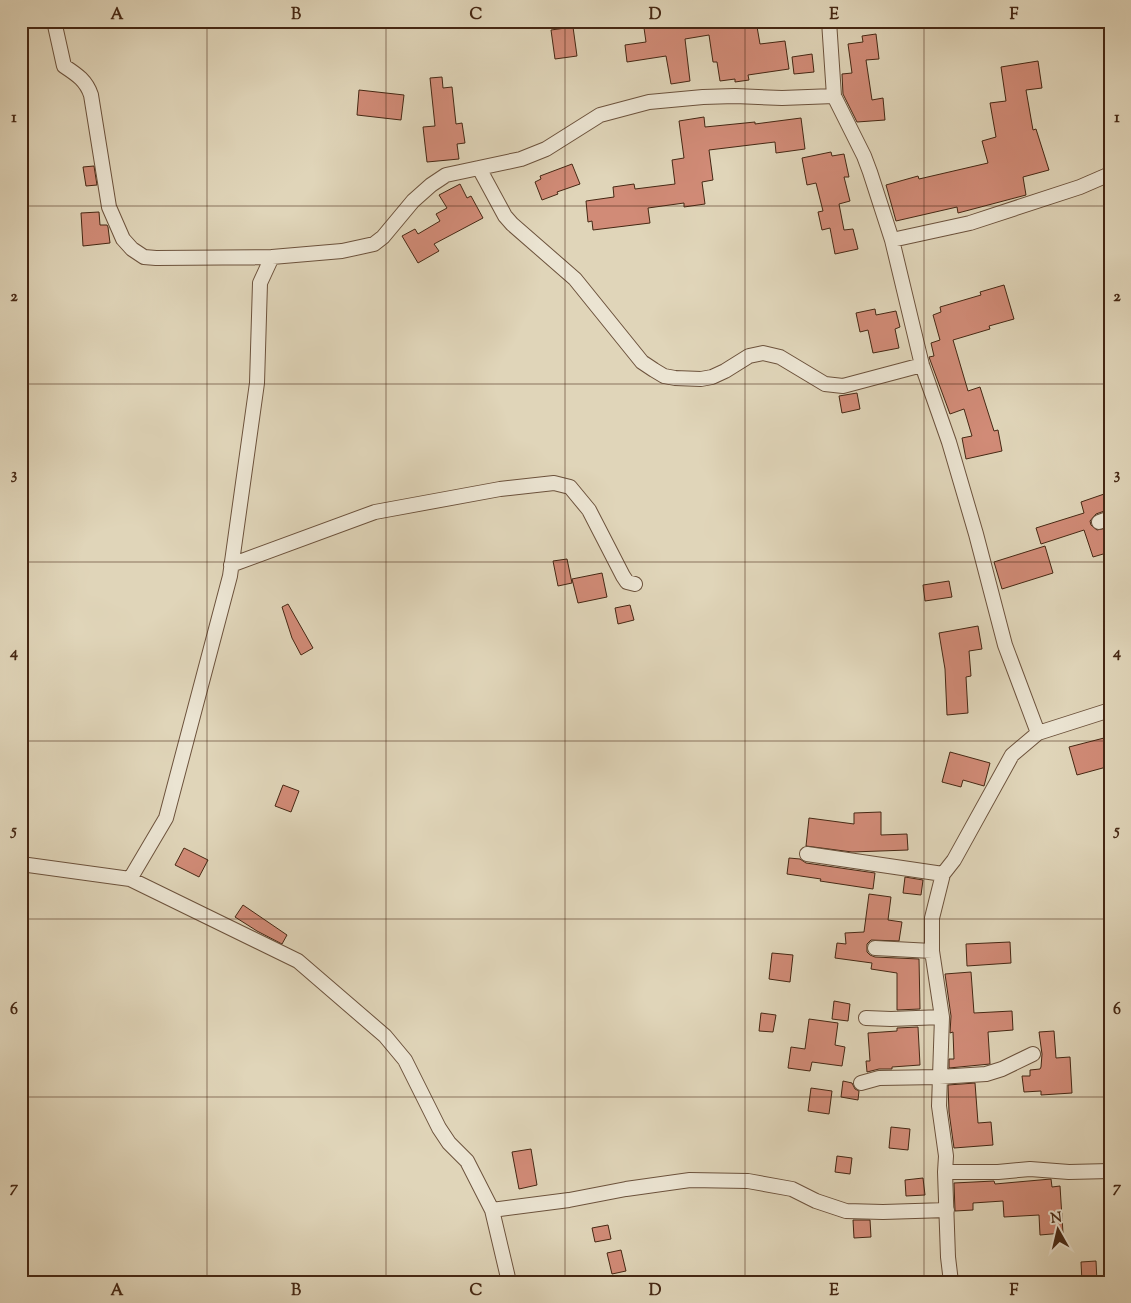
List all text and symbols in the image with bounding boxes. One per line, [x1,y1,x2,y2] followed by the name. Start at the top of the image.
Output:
[111,4,124,27] text: A
[291,4,301,27] text: B
[470,4,483,27] text: C
[649,4,662,27] text: D
[829,4,839,27] text: E
[1010,4,1019,27] text: F
[11,107,17,130] text: 1
[1114,107,1120,130] text: 1
[10,286,18,309] text: 2
[1113,286,1121,309] text: 2
[11,464,18,487] text: 3
[1114,464,1121,487] text: 3
[9,642,18,665] text: 4
[1112,642,1121,665] text: 4
[9,820,17,843] text: 5
[1112,820,1120,843] text: 5
[10,999,18,1022] text: 6
[1113,999,1121,1022] text: 6
[10,1177,19,1200] text: 7
[1113,1177,1122,1200] text: 7
[1034,1206,1084,1256] north arrow
[1050,1208,1063,1230] text: N
[111,1280,124,1303] text: A
[291,1280,301,1303] text: B
[470,1280,483,1303] text: C
[649,1280,662,1303] text: D
[829,1280,839,1303] text: E
[1010,1280,1019,1303] text: F

